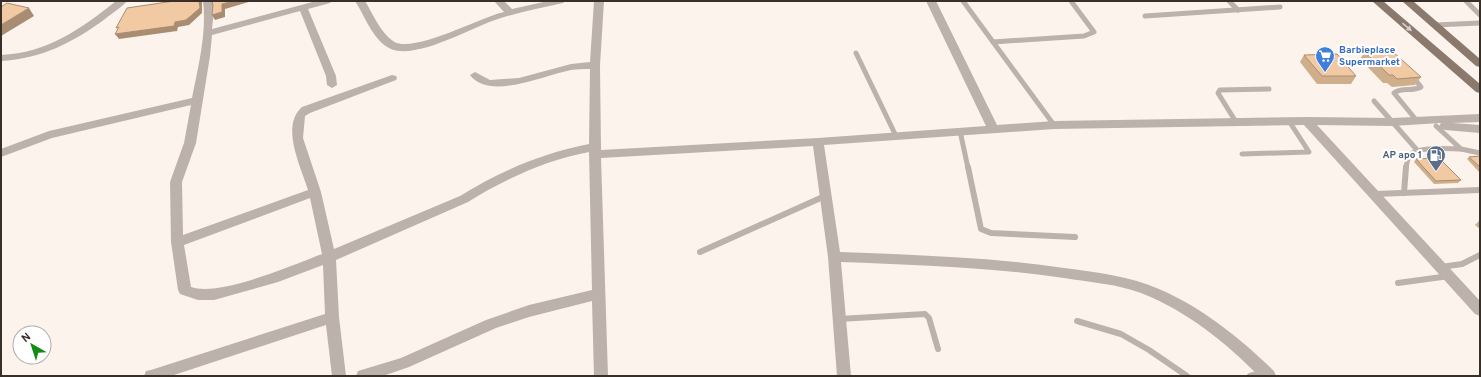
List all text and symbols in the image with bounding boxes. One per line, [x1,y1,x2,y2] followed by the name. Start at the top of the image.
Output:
[1401,22,1412,31] one-way arrow
[1339,44,1400,69] place label: Barbieplace Supermarket
[1314,45,1336,73] supermarket icon: Barbieplace Supermarket
[1425,144,1447,172] fuel station icon: AP apo 1
[1382,149,1422,162] place label: AP apo 1
[12,325,52,365] north arrow
[19,330,34,346] text: N

